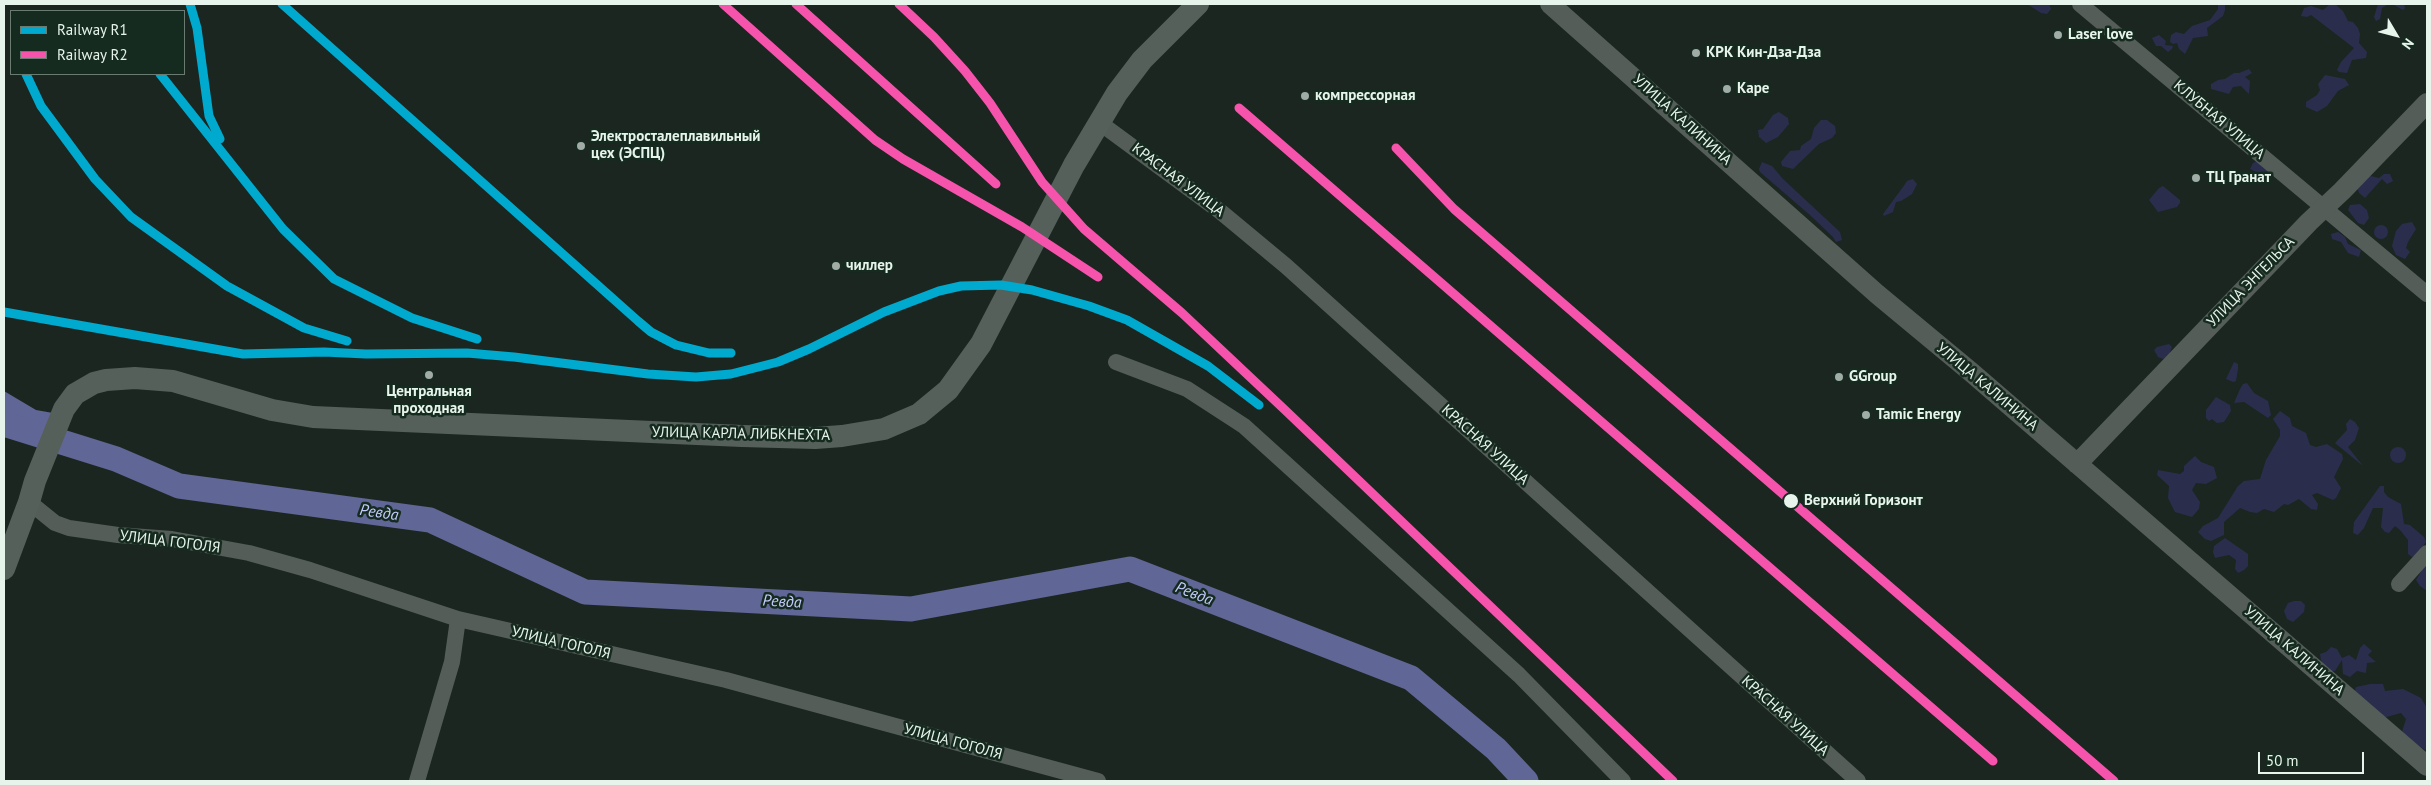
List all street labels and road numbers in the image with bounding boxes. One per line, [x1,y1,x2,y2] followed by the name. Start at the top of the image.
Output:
[1629,71,1735,169] street label: УЛИЦА КАЛИНИНА
[2170,77,2268,163] street label: КЛУБНАЯ УЛИЦА
[1128,139,1228,221] street label: КРАСНАЯ УЛИЦА
[2203,233,2299,331] street label: УЛИЦА ЭНГЕЛЬСА
[1933,339,2041,435] street label: УЛИЦА КАЛИНИНА
[1438,401,1532,489] street label: КРАСНАЯ УЛИЦА
[652,423,830,445] street label: УЛИЦА КАРЛА ЛИБКНЕХТА
[119,527,221,557] street label: УЛИЦА ГОГОЛЯ
[2240,603,2348,699] street label: УЛИЦА КАЛИНИНА
[510,623,612,663] street label: УЛИЦА ГОГОЛЯ
[1738,672,1832,760] street label: КРАСНАЯ УЛИЦА
[902,720,1004,764] street label: УЛИЦА ГОГОЛЯ

